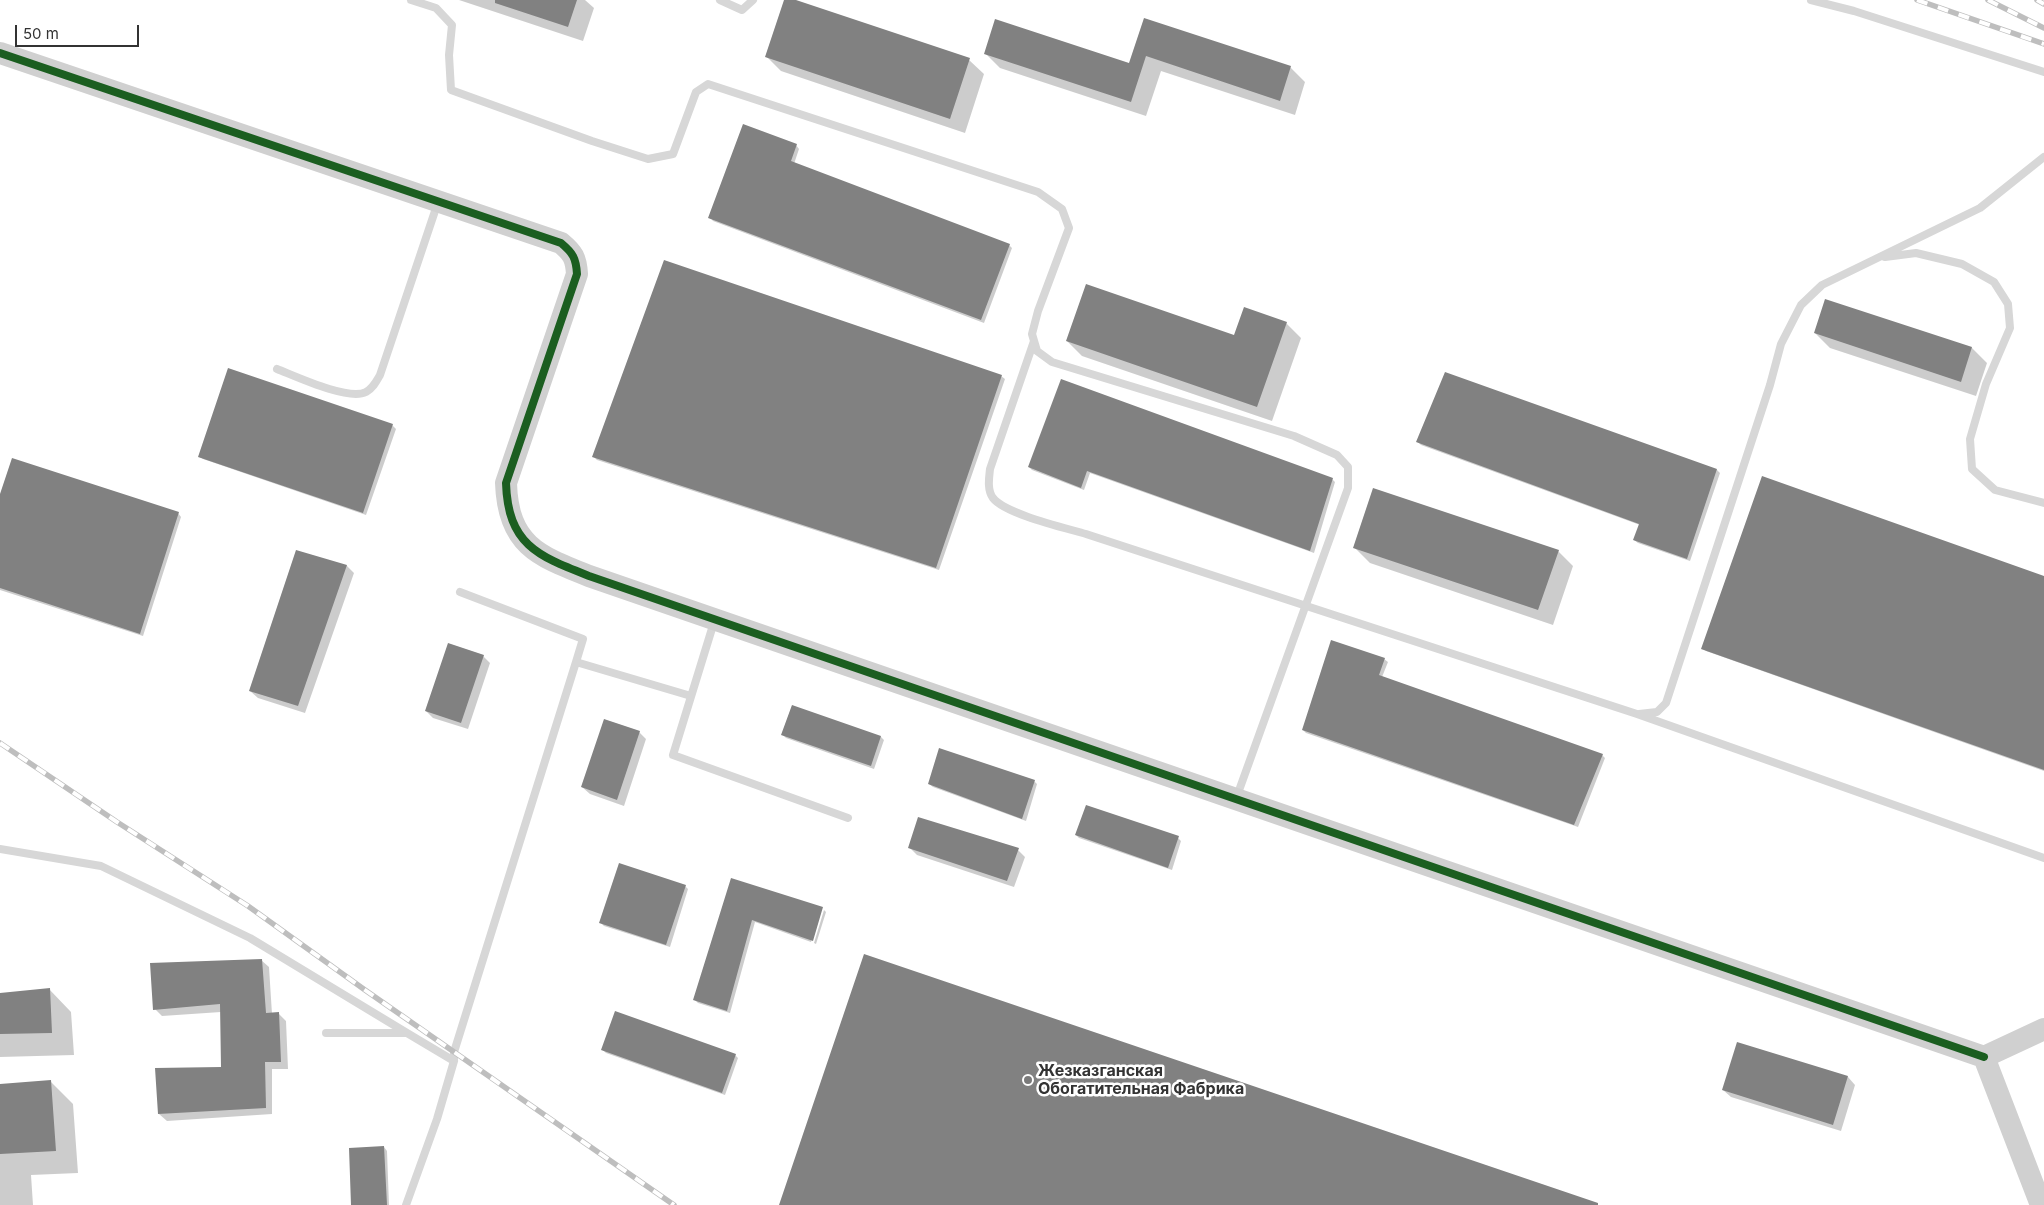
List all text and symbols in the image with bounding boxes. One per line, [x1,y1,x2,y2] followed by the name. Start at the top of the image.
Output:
[18,15,141,47] scale bar
[23,24,59,43] text: 50 m
[1038,1061,1244,1099] place label: Жезказганская Обогатительная Фабрика
[1022,1074,1034,1086] marker: Жезказганская Обогатительная Фабрика

